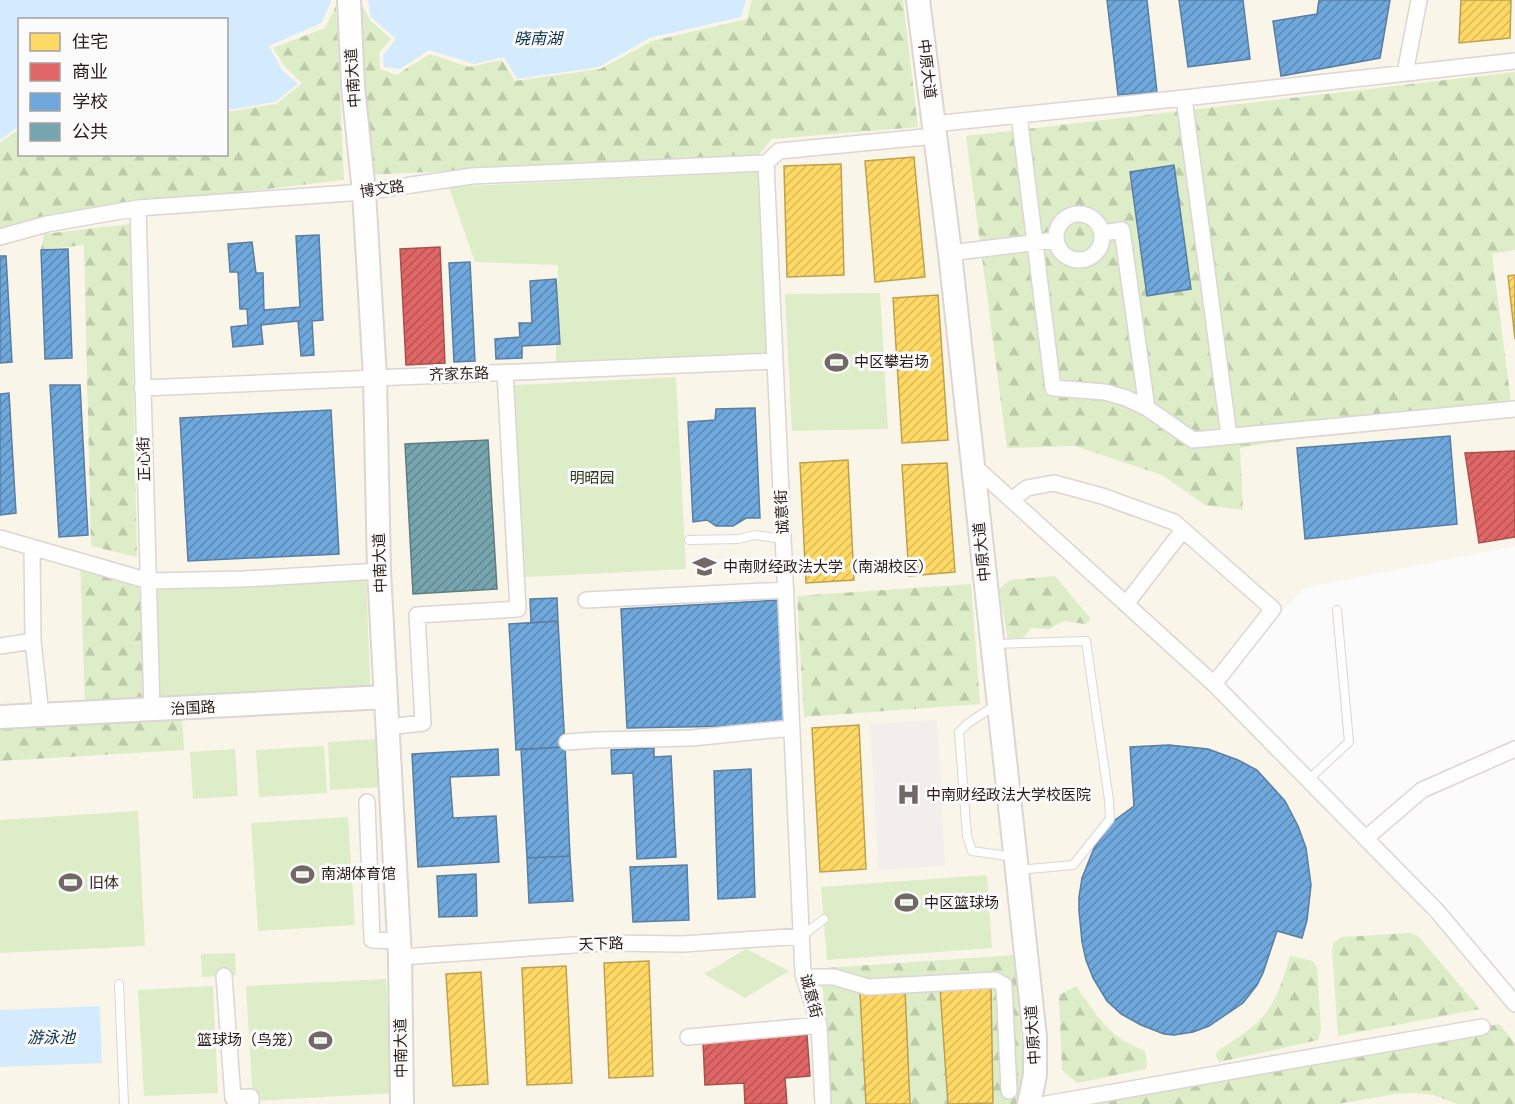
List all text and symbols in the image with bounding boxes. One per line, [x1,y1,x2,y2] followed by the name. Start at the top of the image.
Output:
[18,18,228,156] legend
[514,28,565,49] water label: 晓南湖
[72,30,108,54] text: 住宅
[913,38,941,100] street label: 中原大道
[341,47,365,109] street label: 中南大道
[72,60,108,84] text: 商业
[72,90,108,114] text: 学校
[72,120,108,144] text: 公共
[358,176,406,202] street label: 博文路
[823,349,849,375] sports icon: 中区攀岩场
[854,352,929,372] place label: 中区攀岩场
[429,363,489,385] street label: 齐家东路
[133,436,155,482] street label: 正心街
[569,468,615,488] park label: 明昭园
[771,489,793,535] street label: 诚意街
[969,521,995,583] street label: 中原大道
[369,533,391,593] street label: 中南大道
[692,554,718,580] school or university icon: 中南财经政法大学（南湖校区）
[723,557,933,577] place label: 中南财经政法大学（南湖校区）
[170,697,216,719] street label: 治国路
[895,782,921,808] hospital icon: 中南财经政法大学校医院
[926,785,1091,805] place label: 中南财经政法大学校医院
[290,861,316,887] sports icon: 南湖体育馆
[321,864,396,884] place label: 南湖体育馆
[58,870,84,896] sports icon: 旧体
[89,873,119,893] place label: 旧体
[893,890,919,916] sports icon: 中区篮球场
[924,893,999,913] place label: 中区篮球场
[578,933,624,955] street label: 天下路
[796,972,826,1020] street label: 诚意街
[1021,1004,1045,1066] street label: 中原大道
[390,1018,412,1078] street label: 中南大道
[27,1027,77,1048] water label: 游泳池
[307,1027,333,1053] sports icon: 篮球场（鸟笼）
[197,1030,302,1050] place label: 篮球场（鸟笼）

